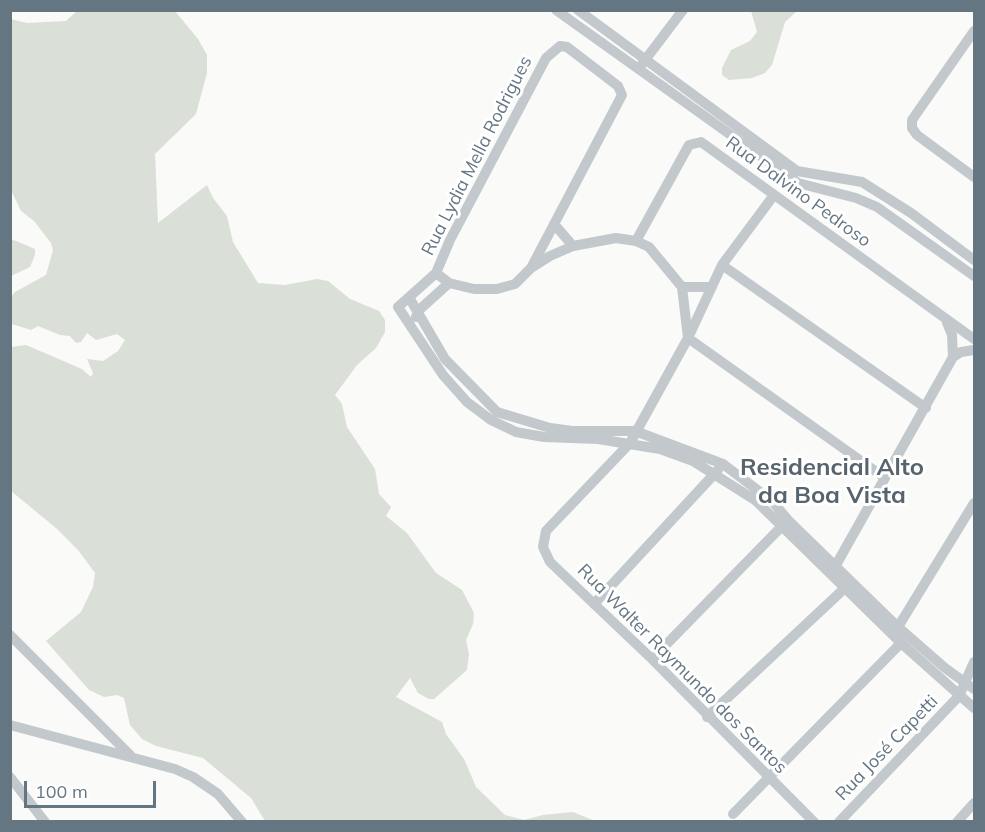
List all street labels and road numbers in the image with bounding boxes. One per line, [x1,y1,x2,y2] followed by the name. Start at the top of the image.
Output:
[417,53,537,259] street label: Rua Lydia Mella Rodrigues
[721,132,875,252] street label: Rua Dalvino Pedroso
[573,560,791,778] street label: Rua Walter Raymundo dos Santos
[831,691,943,805] street label: Rua José Capetti

